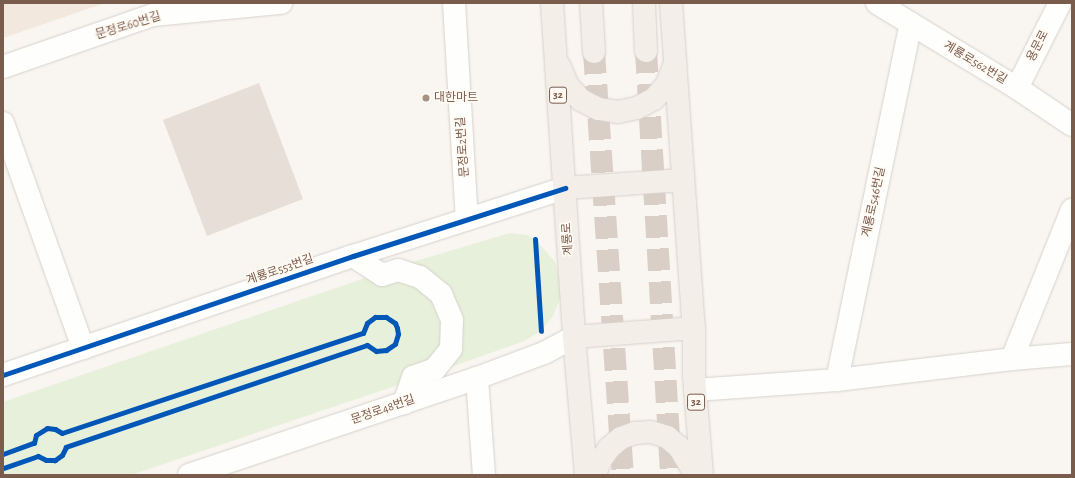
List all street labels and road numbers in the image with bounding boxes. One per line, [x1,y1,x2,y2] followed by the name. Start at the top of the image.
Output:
[94,9,162,43] street label: 문정로60번길
[1024,28,1052,64] street label: 용문로
[941,38,1009,88] street label: 계룡로562번길
[549,86,567,104] road number: 32
[454,116,472,178] street label: 문정로2번길
[860,165,888,239] street label: 계룡로546번길
[560,222,576,256] street label: 계룡로
[244,252,316,288] street label: 계룡로553번길
[349,392,417,428] street label: 문정로48번길
[687,393,705,411] road number: 32

